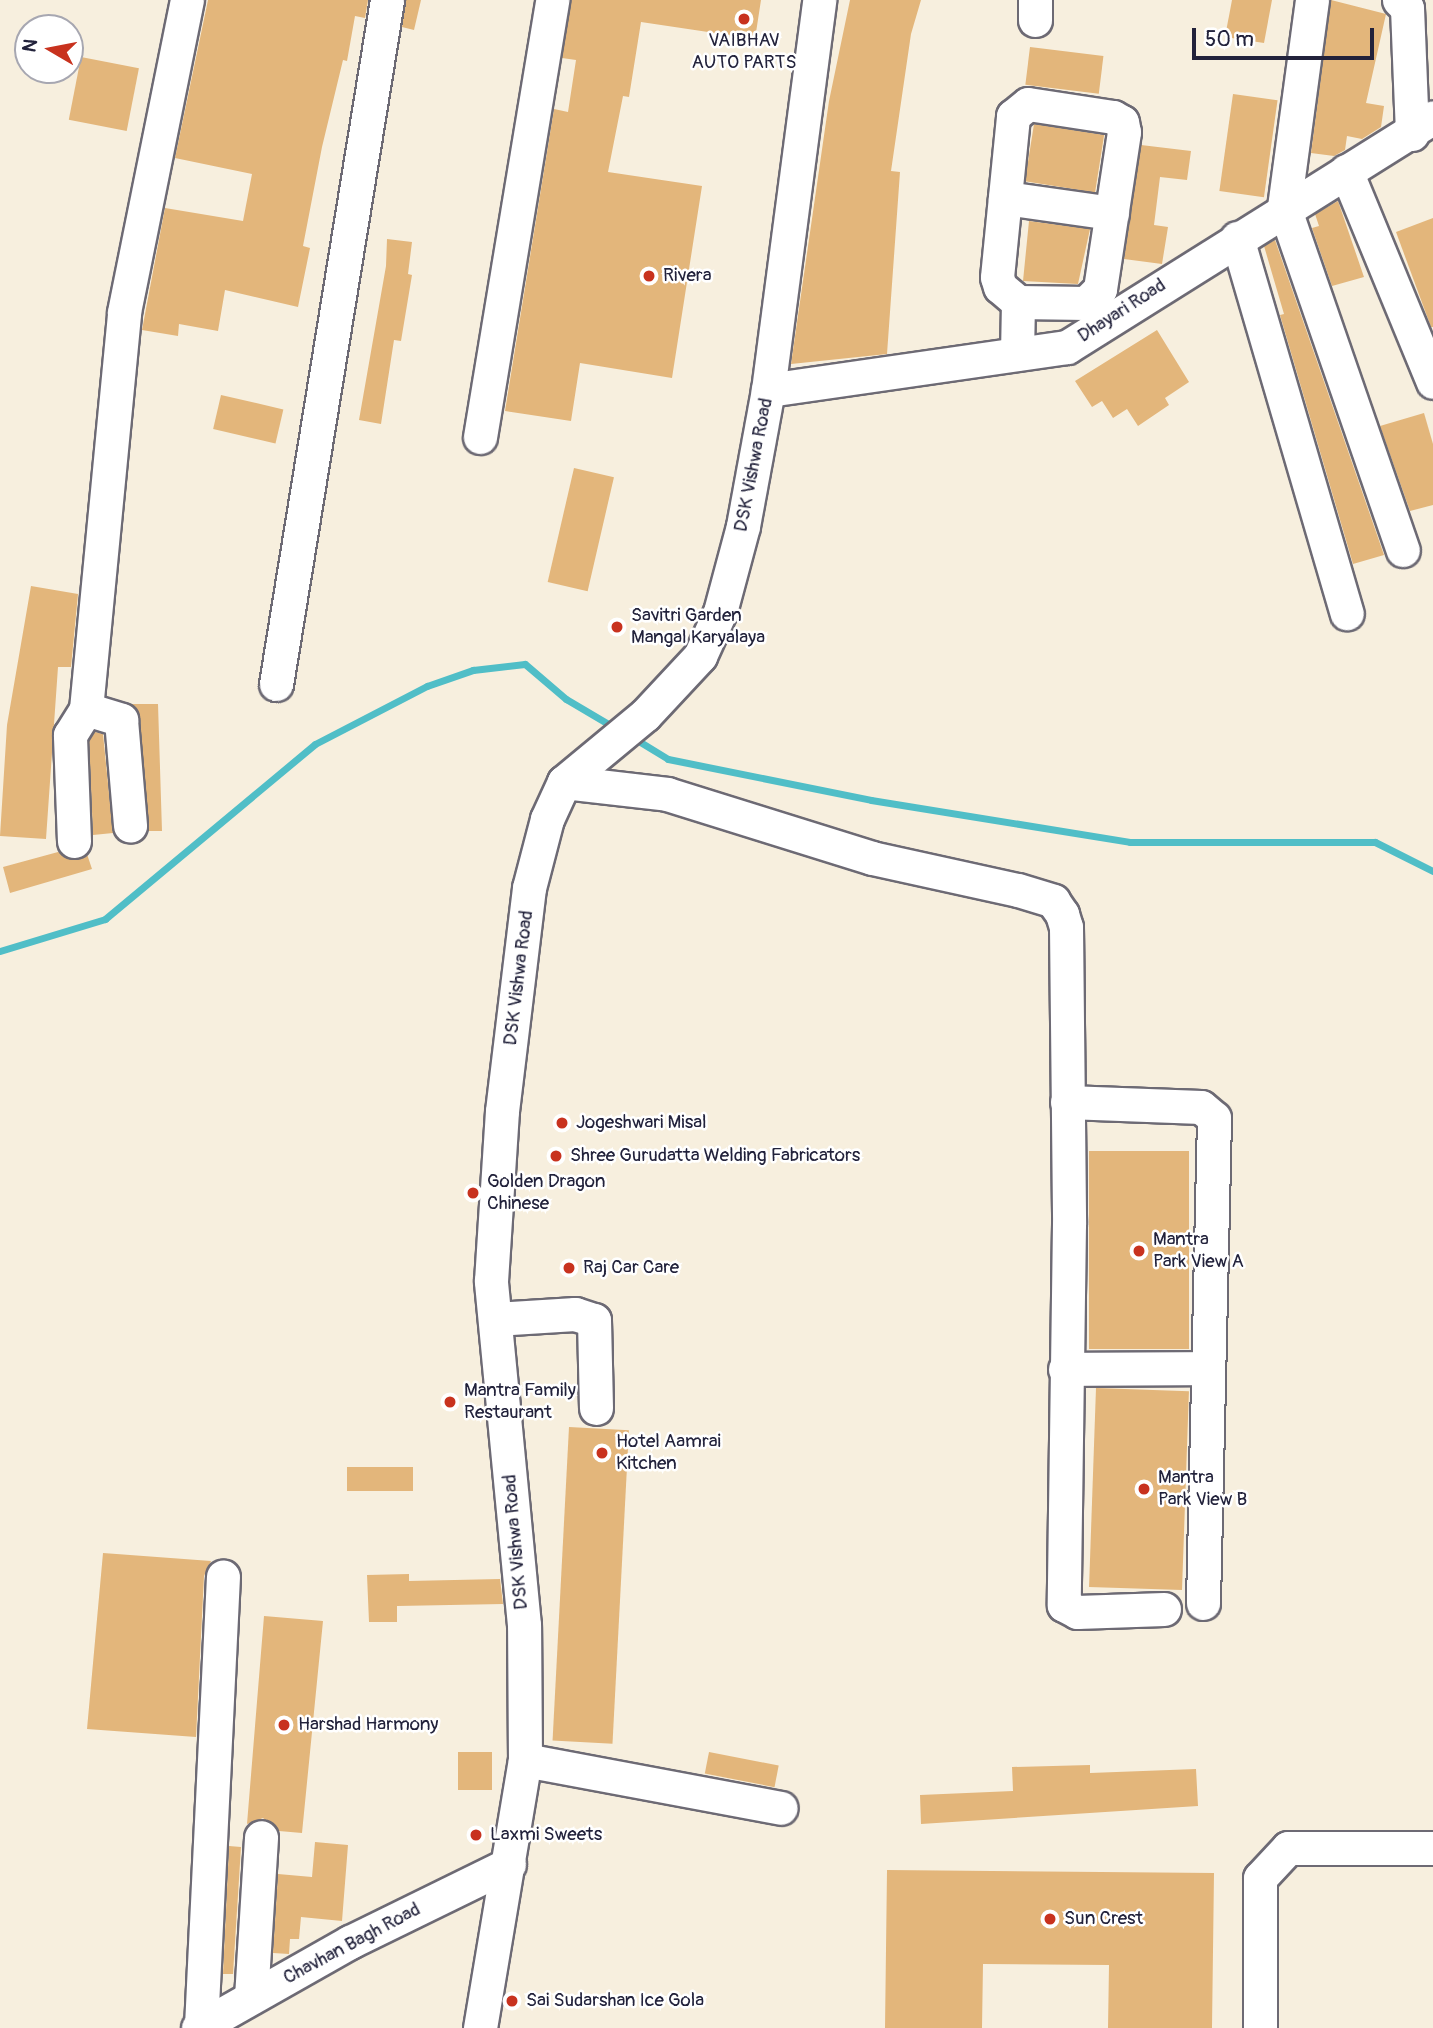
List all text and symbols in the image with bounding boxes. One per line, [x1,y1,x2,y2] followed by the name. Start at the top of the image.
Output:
[736,11,752,27] marker: VAIBHAV AUTO PARTS
[14,14,84,84] north arrow
[1195,14,1377,58] scale bar
[1205,26,1254,53] text: 50 m
[692,30,796,74] place label: VAIBHAV AUTO PARTS
[17,37,43,54] text: N
[663,265,711,287] place label: Rivera
[641,268,657,284] marker: Rivera
[1074,274,1170,348] street label: Dhayari Road
[730,396,778,534] street label: DSK Vishwa Road
[631,605,765,649] place label: Savitri Garden Mangal Karyalaya
[609,619,625,635] marker: Savitri Garden Mangal Karyalaya
[499,909,539,1047] street label: DSK Vishwa Road
[576,1112,706,1134] place label: Jogeshwari Misal
[554,1115,570,1131] marker: Jogeshwari Misal
[570,1145,860,1167] place label: Shree Gurudatta Welding Fabricators
[548,1148,564,1164] marker: Shree Gurudatta Welding Fabricators
[487,1171,606,1215] place label: Golden Dragon Chinese
[465,1185,481,1201] marker: Golden Dragon Chinese
[1153,1229,1244,1273] place label: Mantra Park View A
[1131,1243,1147,1259] marker: Mantra Park View A
[583,1257,679,1279] place label: Raj Car Care
[561,1260,577,1276] marker: Raj Car Care
[464,1380,576,1424] place label: Mantra Family Restaurant
[442,1394,458,1410] marker: Mantra Family Restaurant
[616,1431,721,1475] place label: Hotel Aamrai Kitchen
[594,1445,610,1461] marker: Hotel Aamrai Kitchen
[1158,1467,1247,1511] place label: Mantra Park View B
[499,1473,533,1611] street label: DSK Vishwa Road
[1136,1481,1152,1497] marker: Mantra Park View B
[298,1714,438,1736] place label: Harshad Harmony
[276,1717,292,1733] marker: Harshad Harmony
[490,1824,602,1846] place label: Laxmi Sweets
[468,1827,484,1843] marker: Laxmi Sweets
[280,1898,424,1990] street label: Chavhan Bagh Road
[1064,1908,1143,1930] place label: Sun Crest
[1042,1911,1058,1927] marker: Sun Crest
[526,1990,704,2012] place label: Sai Sudarshan Ice Gola
[504,1993,520,2009] marker: Sai Sudarshan Ice Gola

